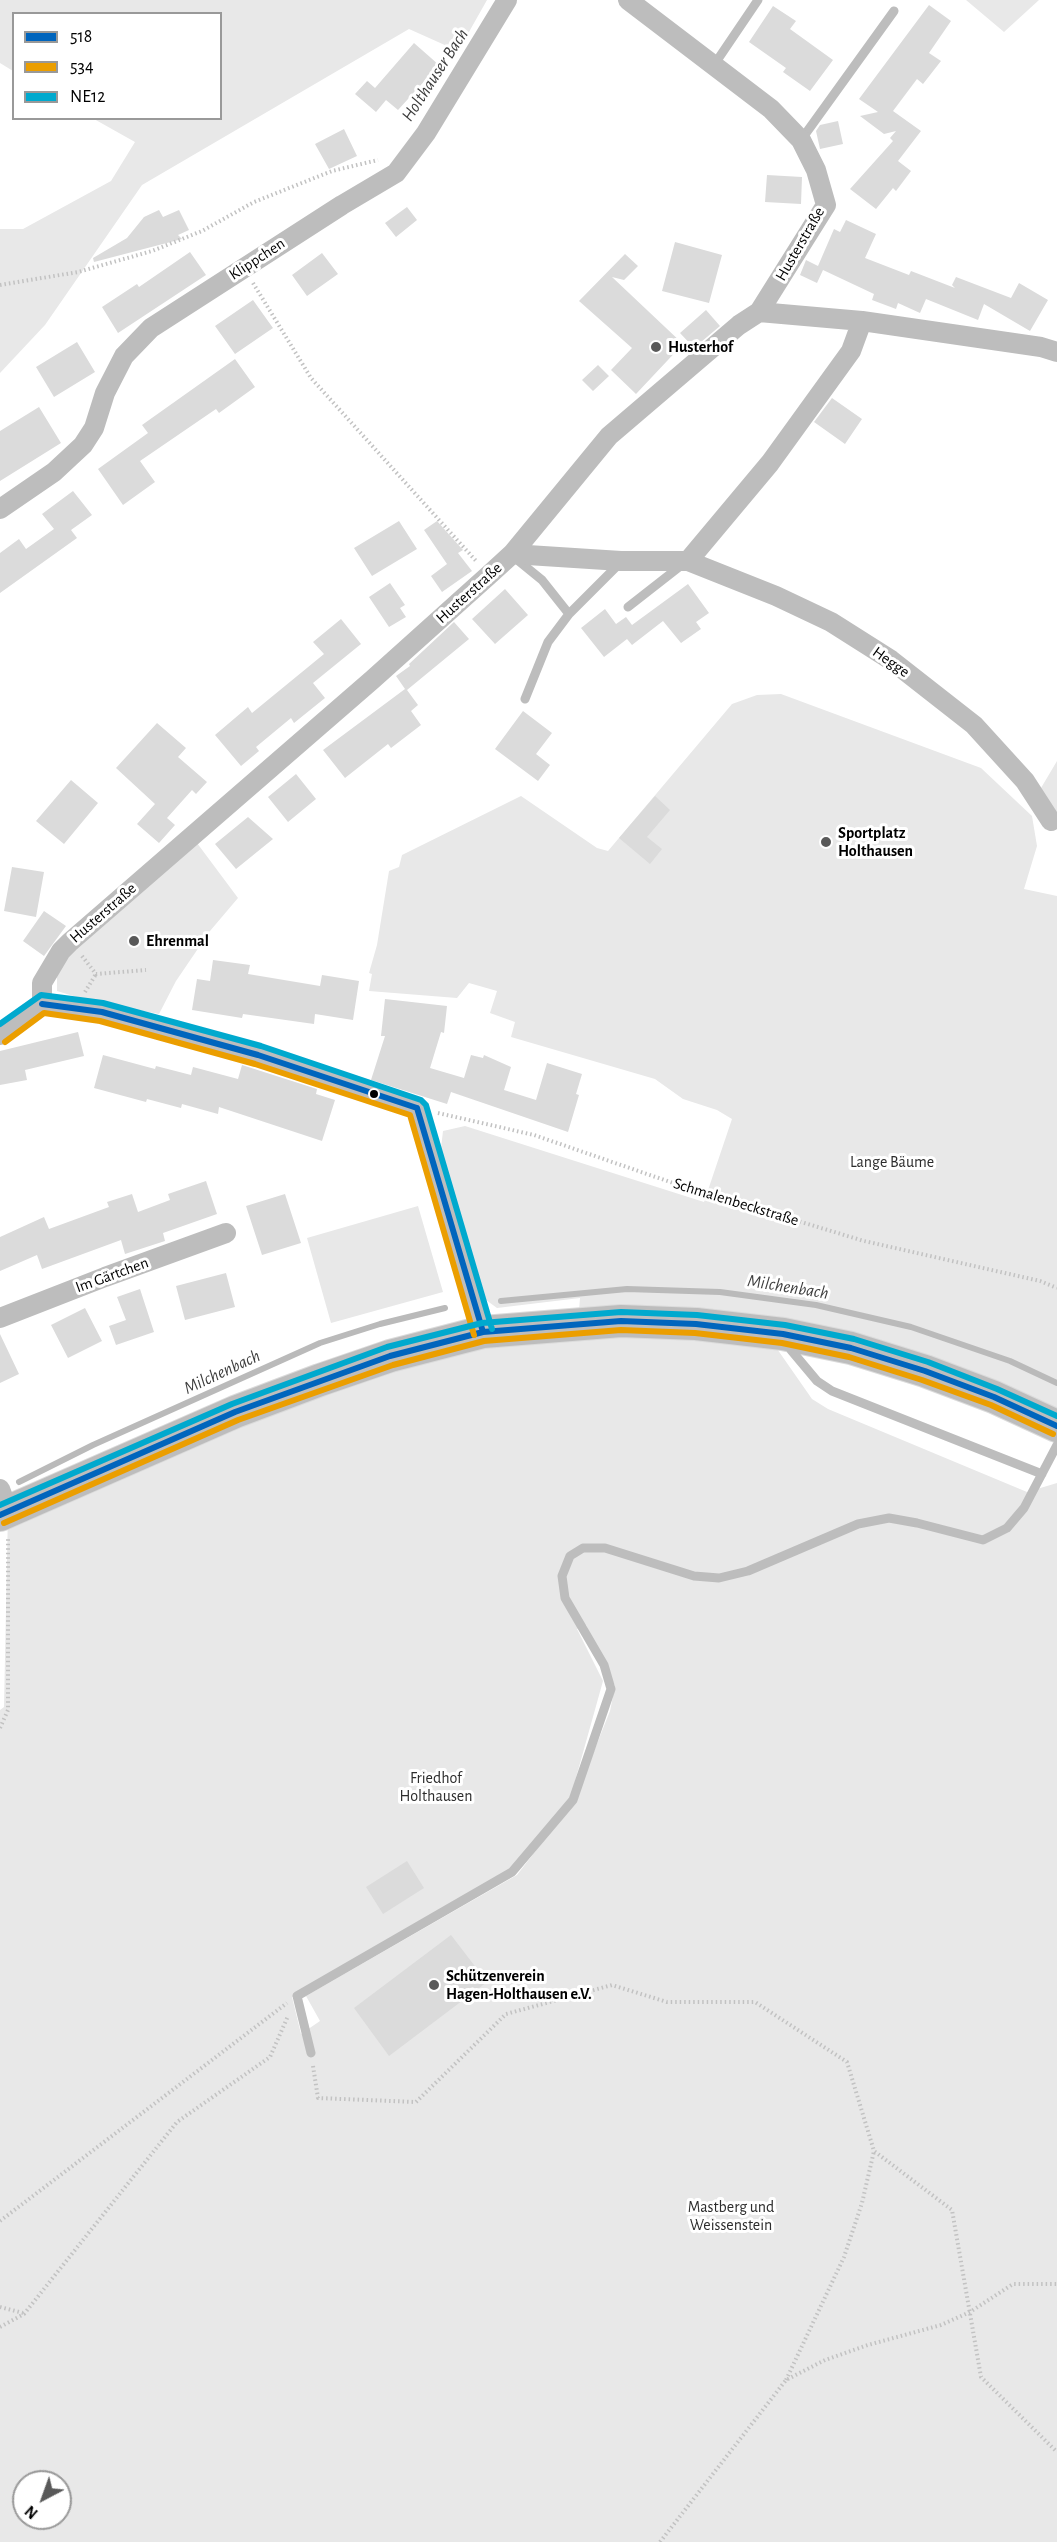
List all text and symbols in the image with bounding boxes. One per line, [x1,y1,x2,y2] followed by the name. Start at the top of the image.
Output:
[12,12,222,120] legend
[397,24,473,126] water label: Holthauser Bach
[70,28,92,46] text: 518
[70,58,94,76] text: 534
[70,88,105,106] text: NE12
[771,204,829,284] street label: Husterstraße
[225,234,289,284] street label: Klippchen
[668,337,733,357] place label: Husterhof
[649,340,663,354] marker: Husterhof
[432,558,506,628] street label: Husterstraße
[869,642,913,682] street label: Hegge
[838,823,913,861] place label: Sportplatz Holthausen
[819,835,833,849] marker: Sportplatz Holthausen
[66,879,140,947] street label: Husterstraße
[146,931,209,951] place label: Ehrenmal
[127,934,141,948] marker: Ehrenmal
[368,1088,380,1100] unlabelled marker
[850,1152,934,1172] park label: Lange Bäume
[671,1174,801,1230] street label: Schmalenbeckstraße
[73,1253,151,1297] street label: Im Gärtchen
[746,1270,830,1304] water label: Milchenbach
[180,1345,264,1399] water label: Milchenbach
[400,1768,472,1806] park label: Friedhof Holthausen
[446,1966,592,2004] place label: Schützenverein Hagen-Holthausen e.V.
[427,1978,441,1992] marker: Schützenverein Hagen-Holthausen e.V.
[688,2197,774,2235] park label: Mastberg und Weissenstein
[12,2470,72,2530] north arrow
[22,2502,41,2522] text: N

